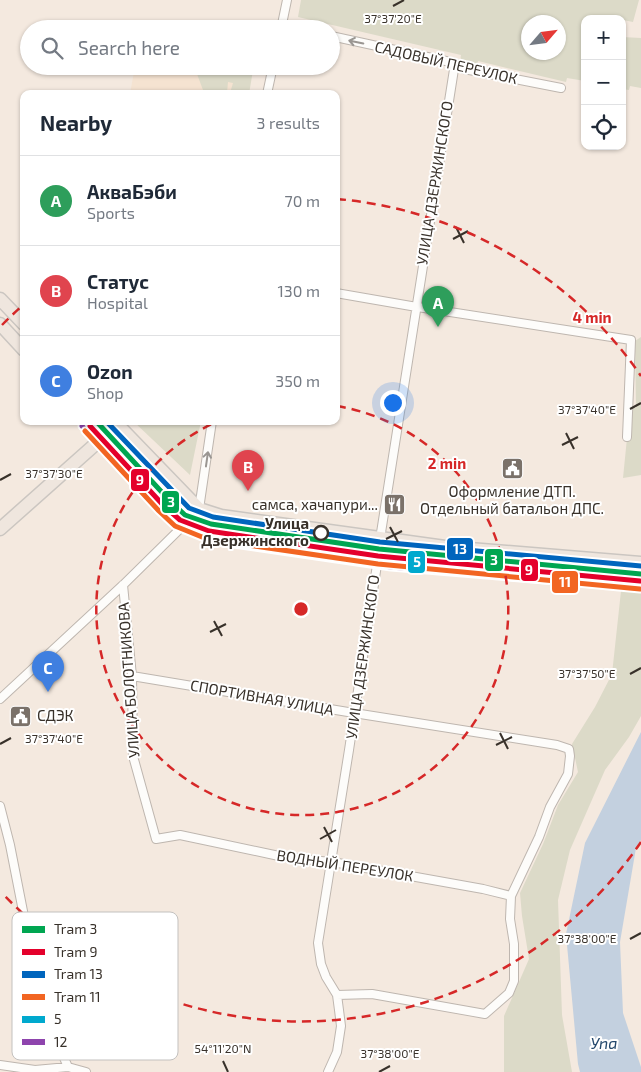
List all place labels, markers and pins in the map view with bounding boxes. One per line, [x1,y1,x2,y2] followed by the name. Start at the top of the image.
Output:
[422,286,454,327] pin: A
[232,450,264,491] pin: B
[500,457,524,481] public building icon: Оформление ДТП. Отдельный батальон ДПС.
[420,482,604,517] place label: Оформление ДТП. Отдельный батальон ДПС.
[382,493,406,517] restaurant icon: самса, хачапури...
[252,495,378,514] place label: самса, хачапури...
[201,514,309,549] place label: Улица Дзержинского
[313,525,329,541] marker: Улица Дзержинского
[292,600,310,618] centre of rings
[32,651,64,692] pin: C
[9,704,33,728] public building icon: СДЭК
[37,706,74,724] place label: СДЭК

